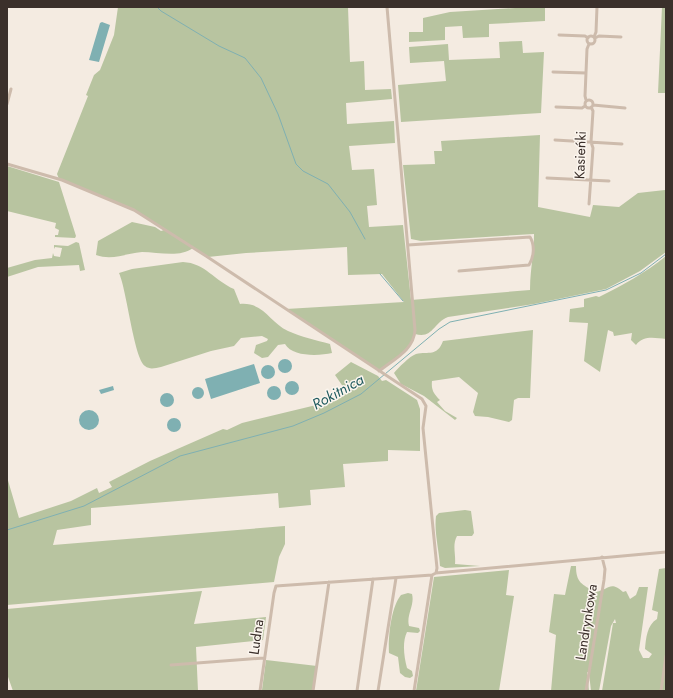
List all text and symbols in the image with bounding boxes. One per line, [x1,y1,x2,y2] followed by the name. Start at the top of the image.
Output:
[569,131,591,179] street label: Kasieńki
[308,368,369,415] water label: Rokitnica
[570,583,602,661] street label: Landrynkowa
[244,618,268,656] street label: Ludna

